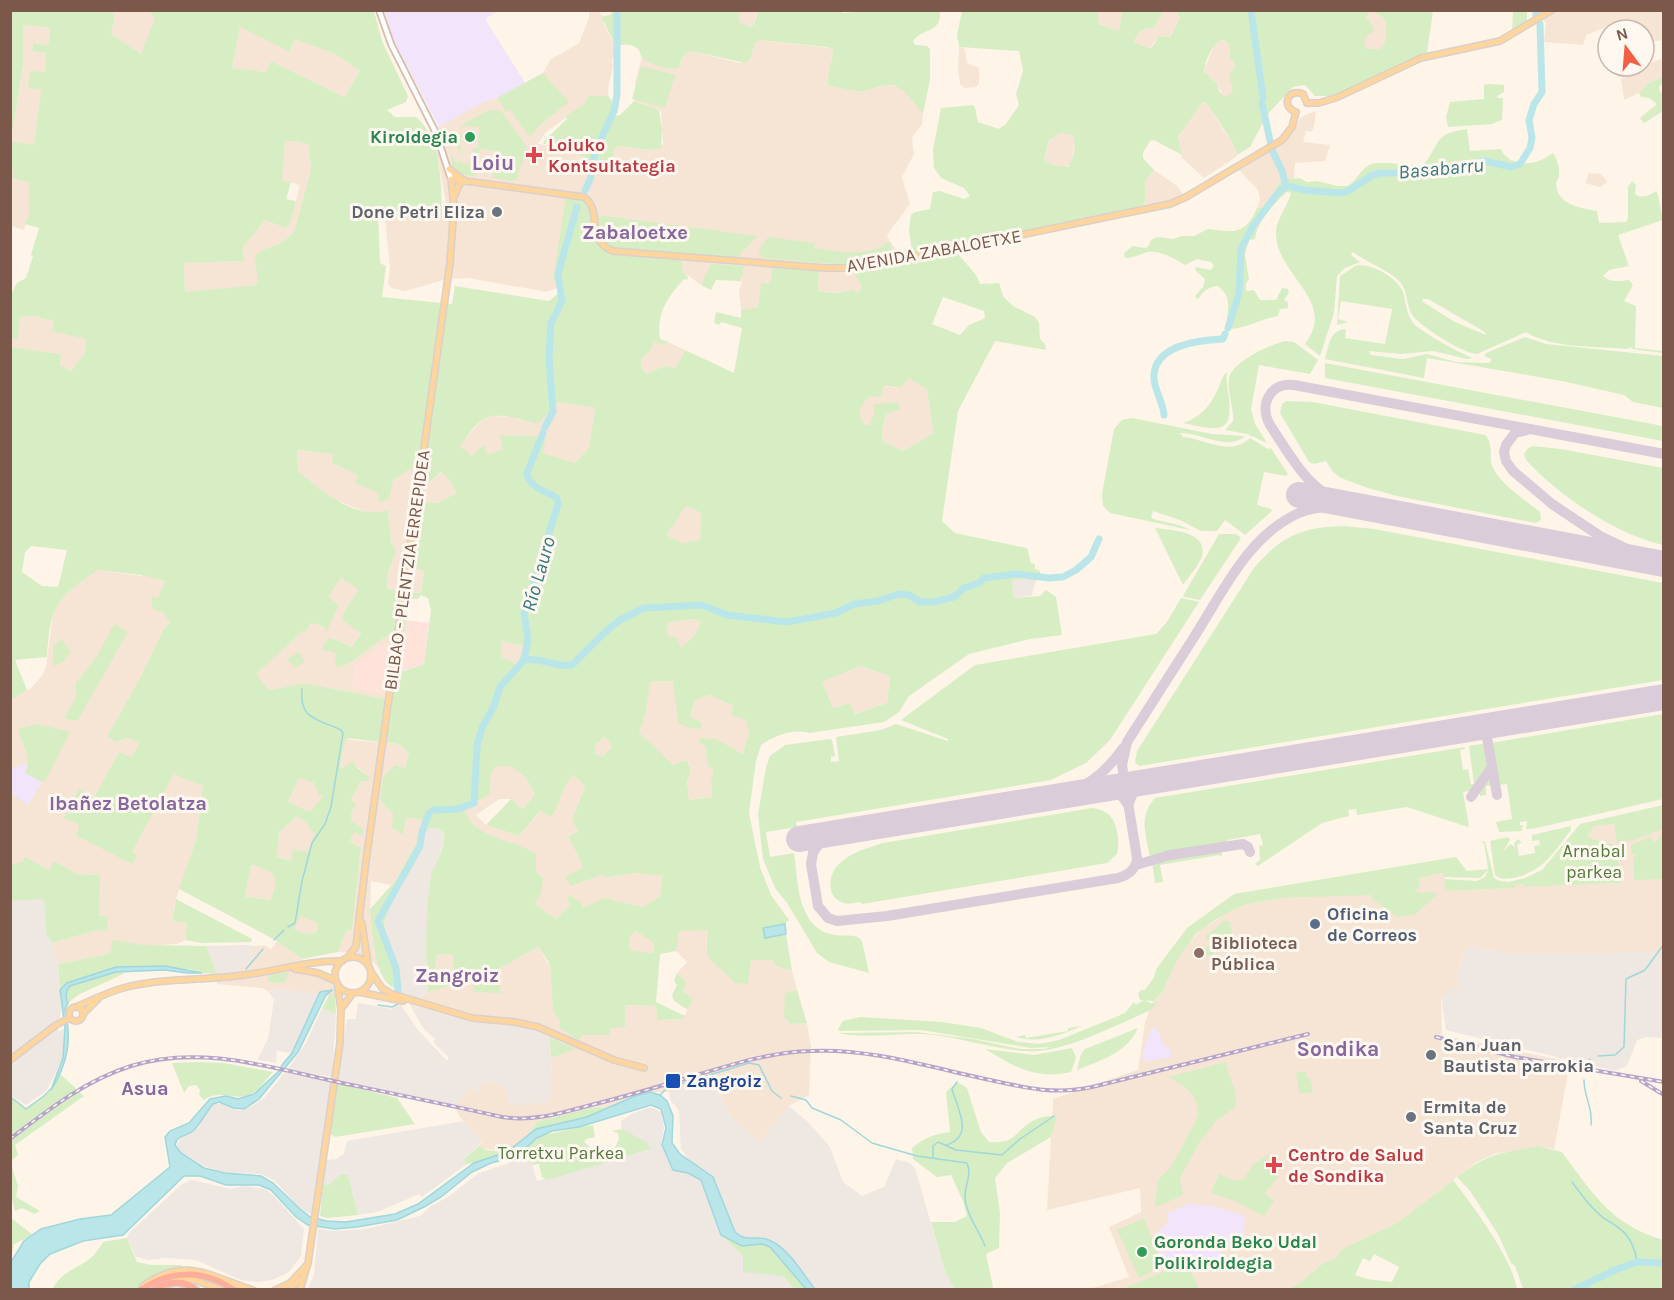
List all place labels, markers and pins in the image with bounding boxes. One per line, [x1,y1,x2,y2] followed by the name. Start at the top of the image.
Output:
[370,126,458,148] place label: Kiroldegia
[463,130,477,144] marker: Kiroldegia
[548,134,676,177] place label: Loiuko Kontsultategia
[525,146,543,164] marker: Loiuko Kontsultategia
[351,201,485,223] place label: Done Petri Eliza
[490,205,504,219] marker: Done Petri Eliza
[1327,903,1417,946] place label: Oficina de Correos
[1308,917,1322,931] marker: Oficina de Correos
[1211,932,1298,975] place label: Biblioteca Pública
[1192,946,1206,960] marker: Biblioteca Pública
[1443,1034,1594,1077] place label: San Juan Bautista parrokia
[1424,1048,1438,1062] marker: San Juan Bautista parrokia
[686,1070,762,1092] place label: Zangroiz
[664,1072,682,1090] marker: Zangroiz
[1423,1096,1517,1139] place label: Ermita de Santa Cruz
[1404,1110,1418,1124] marker: Ermita de Santa Cruz
[1288,1144,1424,1187] place label: Centro de Salud de Sondika
[1265,1156,1283,1174] marker: Centro de Salud de Sondika
[1154,1231,1317,1274] place label: Goronda Beko Udal Polikiroldegia
[1135,1245,1149,1259] marker: Goronda Beko Udal Polikiroldegia

